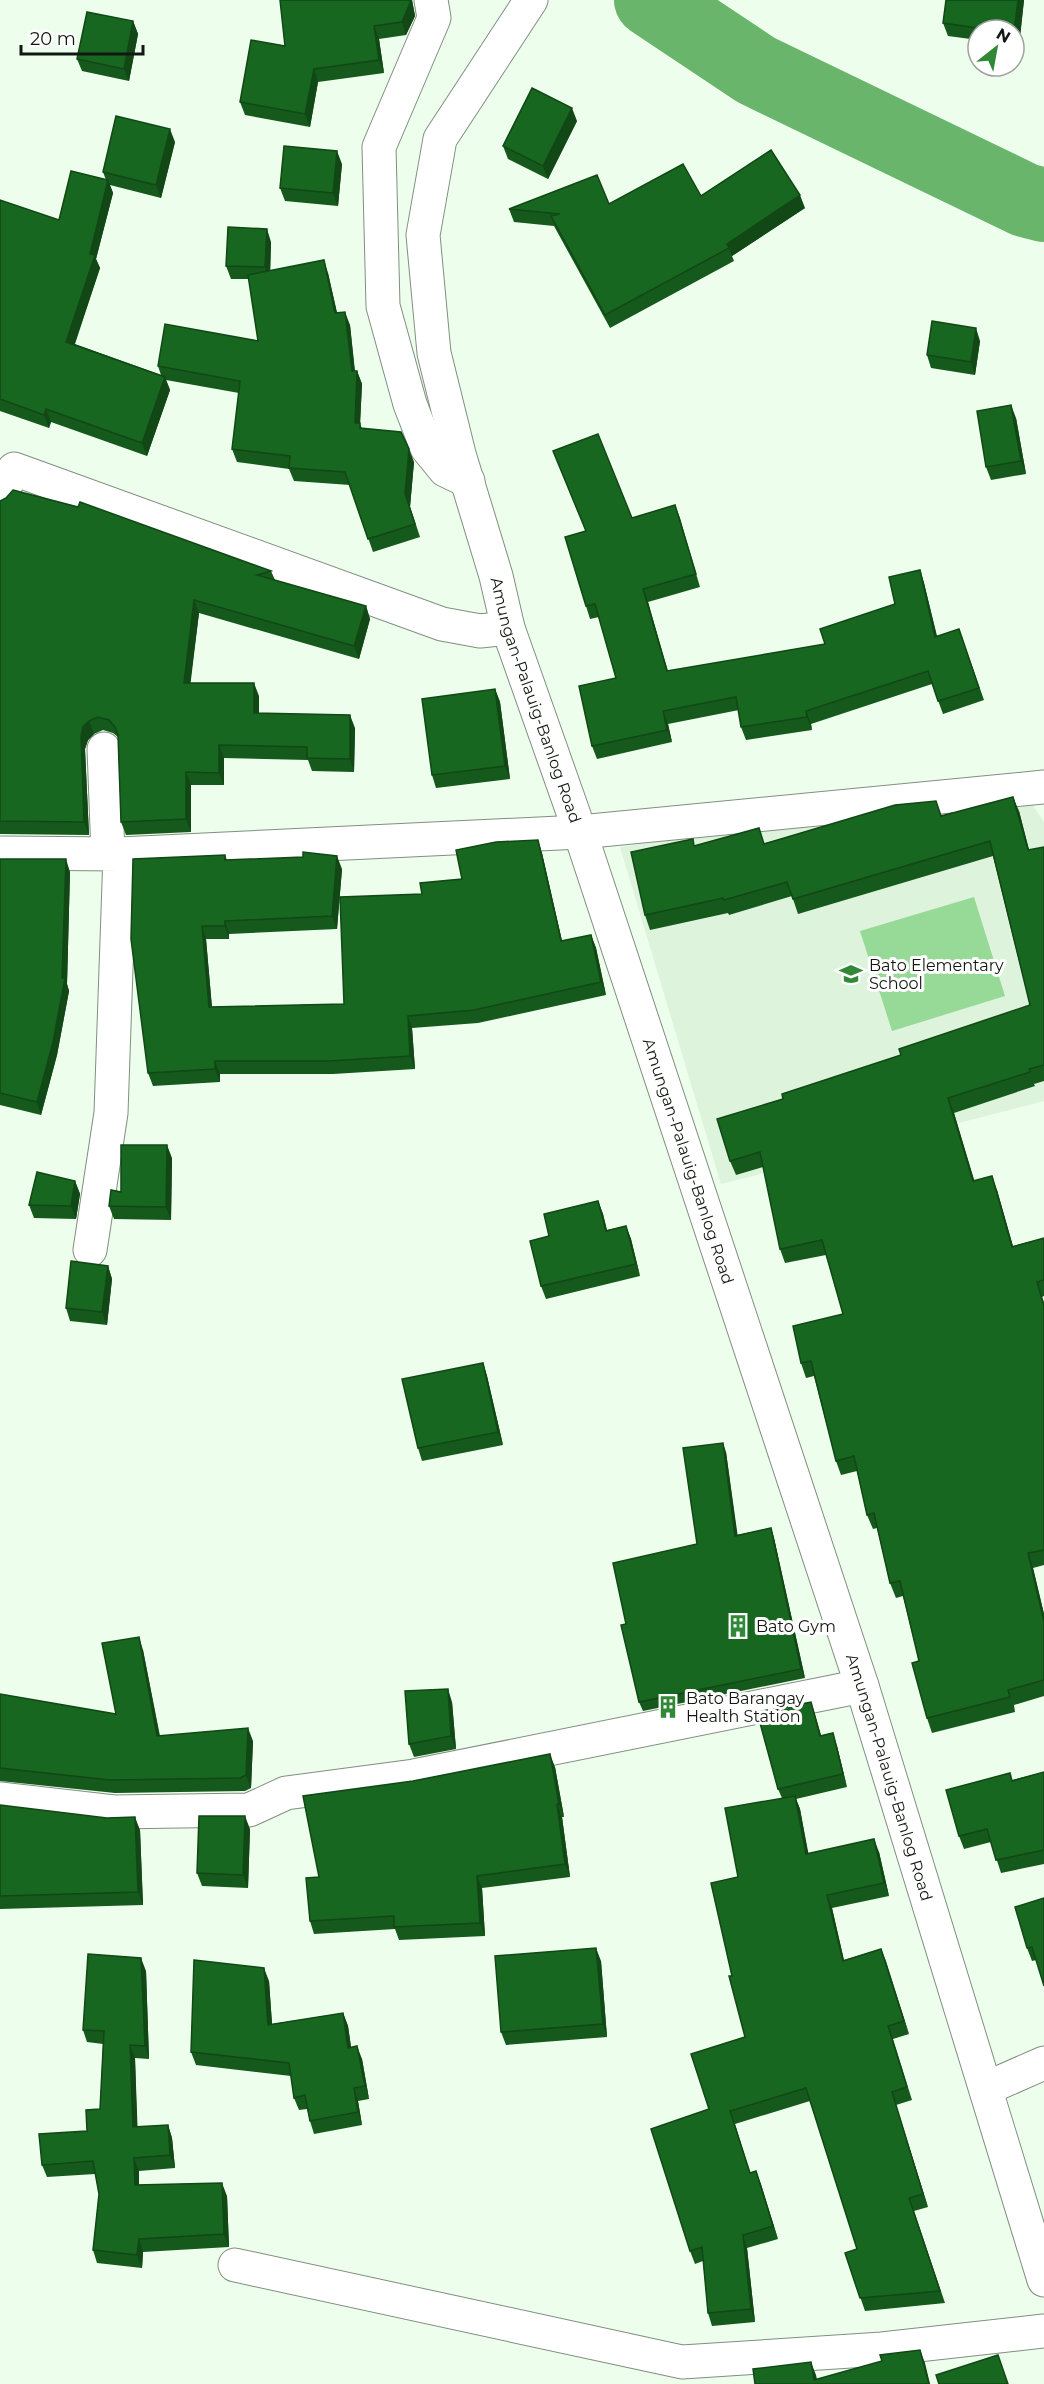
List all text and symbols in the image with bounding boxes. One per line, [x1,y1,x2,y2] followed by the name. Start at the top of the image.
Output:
[21,18,142,56] scale bar
[966,18,1026,78] north arrow
[993,24,1014,47] text: N
[30,28,76,50] text: 20 m
[487,575,585,825] street label: Amungan-Palauig-Banlog Road
[869,956,1004,993] place label: Bato Elementary School
[838,961,864,987] school or university icon: Bato Elementary School
[639,1036,738,1287] street label: Amungan-Palauig-Banlog Road
[725,1613,751,1639] building icon: Bato Gym
[756,1617,836,1636] place label: Bato Gym
[842,1651,937,1903] street label: Amungan-Palauig-Banlog Road
[686,1689,805,1726] place label: Bato Barangay Health Station
[655,1694,681,1720] building icon: Bato Barangay Health Station

